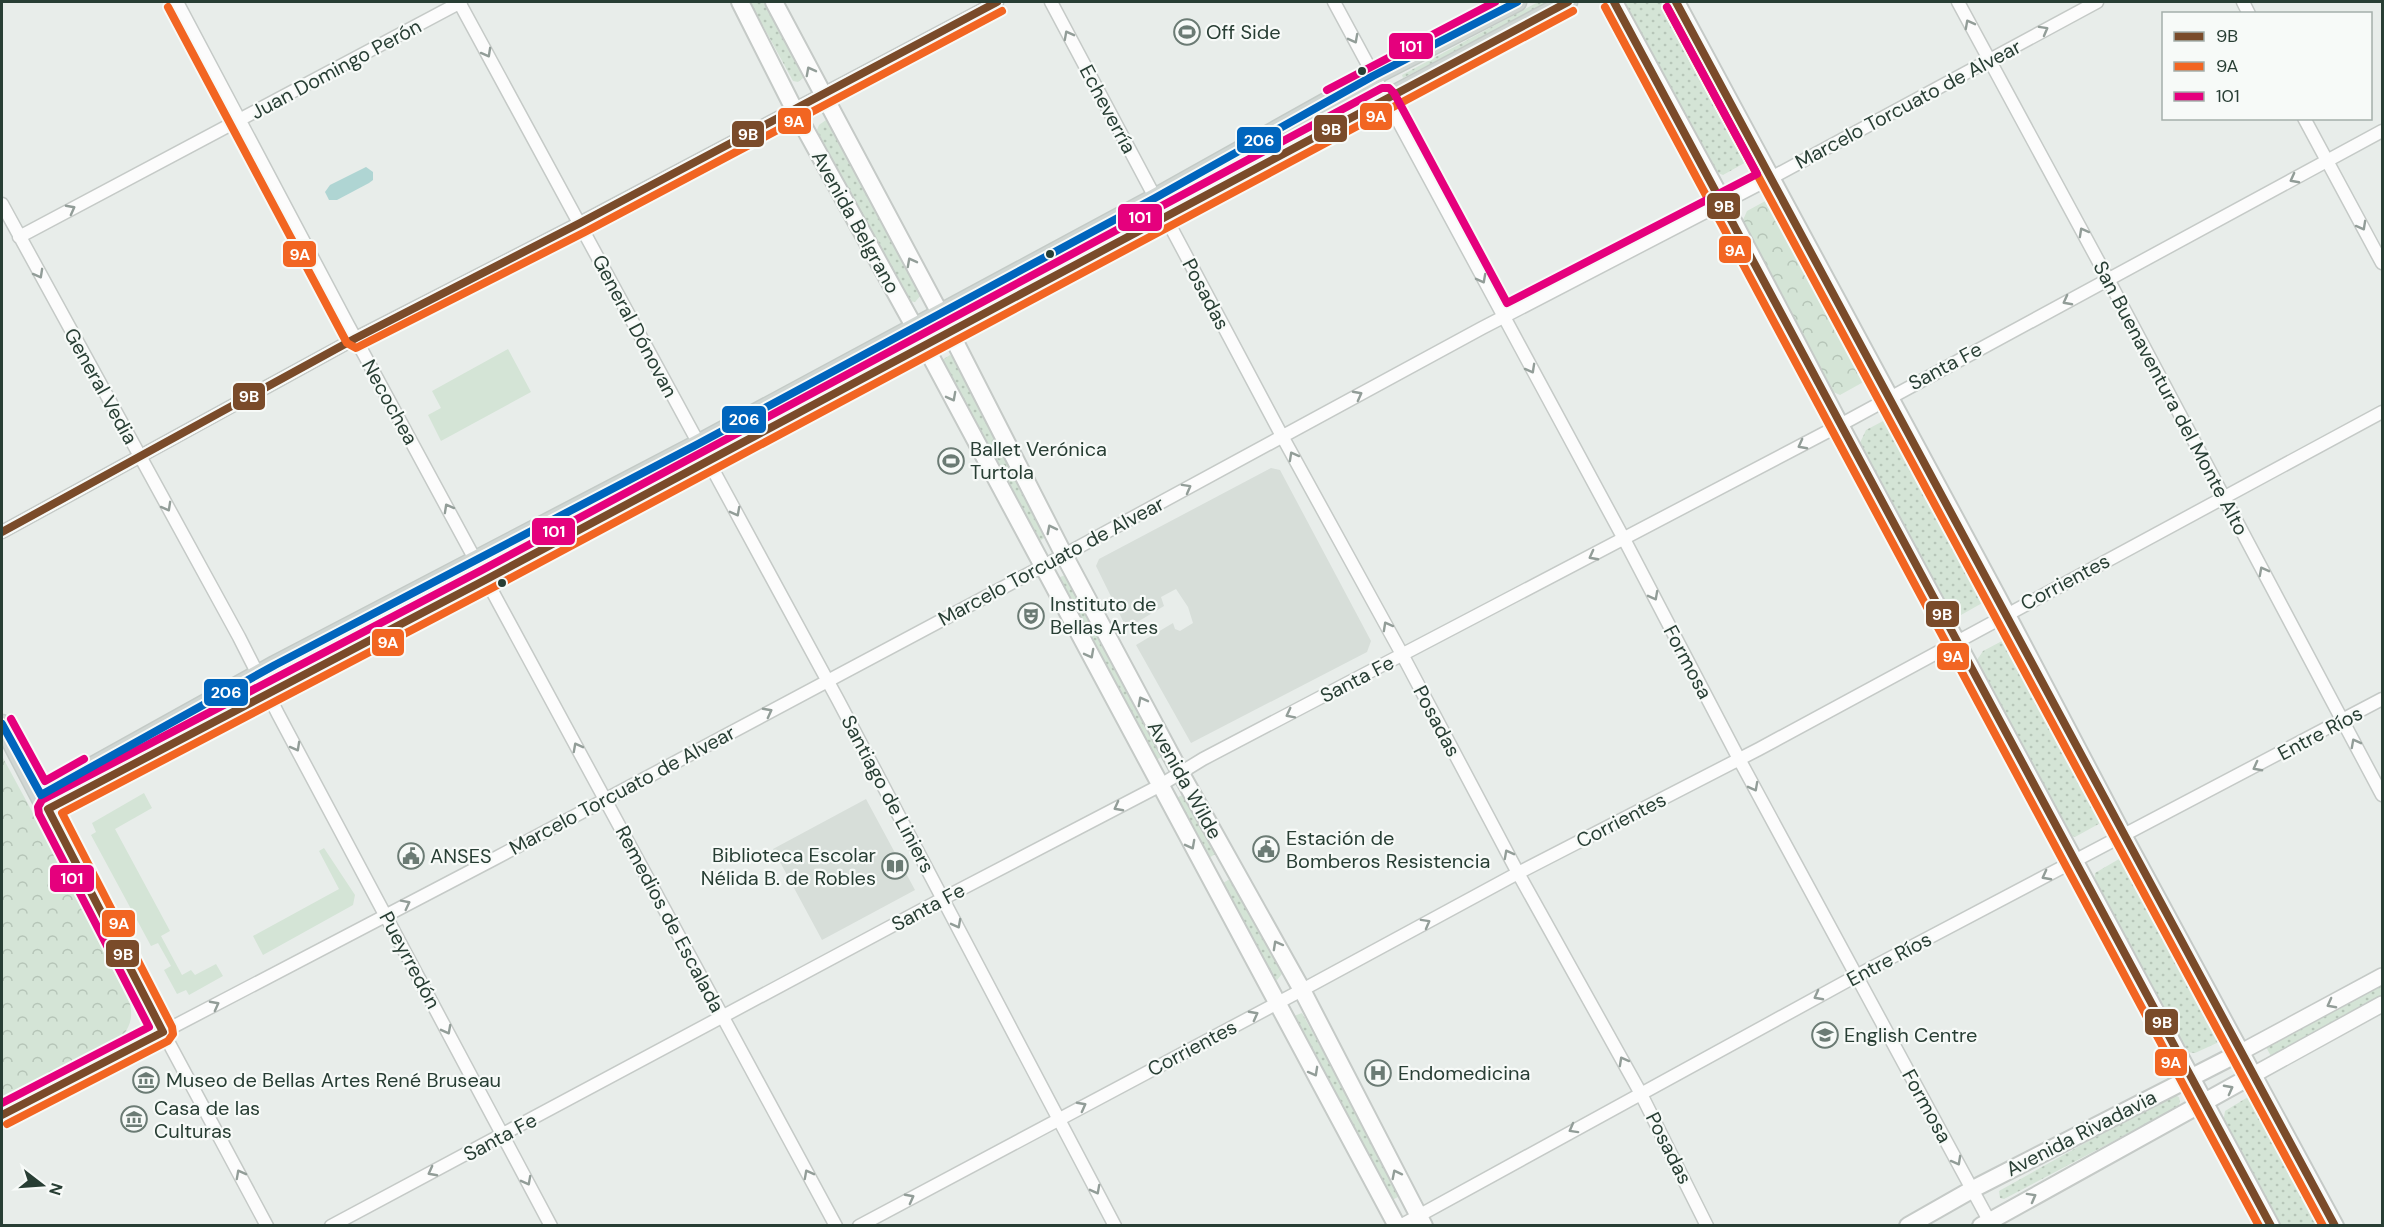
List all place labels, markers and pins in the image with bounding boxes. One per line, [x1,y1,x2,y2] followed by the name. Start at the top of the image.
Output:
[1172,17,1202,47] sports icon: Off Side
[1206,19,1281,45] place label: Off Side
[1356,65,1368,77] unlabelled marker
[1044,248,1056,260] unlabelled marker
[970,436,1107,485] place label: Ballet Verónica Turtola
[936,446,966,476] sports icon: Ballet Verónica Turtola
[496,577,508,589] unlabelled marker
[1050,591,1158,640] place label: Instituto de Bellas Artes
[1016,601,1046,631] theatre icon: Instituto de Bellas Artes
[1286,825,1490,874] place label: Estación de Bomberos Resistencia
[1251,834,1281,864] public building icon: Estación de Bomberos Resistencia
[396,841,426,871] public building icon: ANSES
[701,842,876,891] place label: Biblioteca Escolar Nélida B. de Robles
[430,843,492,869] place label: ANSES
[880,851,910,881] library icon: Biblioteca Escolar Nélida B. de Robles
[1810,1020,1840,1050] school or university icon: English Centre
[1844,1022,1977,1048] place label: English Centre
[1363,1058,1393,1088] hospital icon: Endomedicina
[1398,1060,1530,1086] place label: Endomedicina
[131,1065,161,1095] museum icon: Museo de Bellas Artes René Bruseau
[166,1067,501,1093] place label: Museo de Bellas Artes René Bruseau
[154,1095,260,1144] place label: Casa de las Culturas
[119,1104,149,1134] museum icon: Casa de las Culturas

